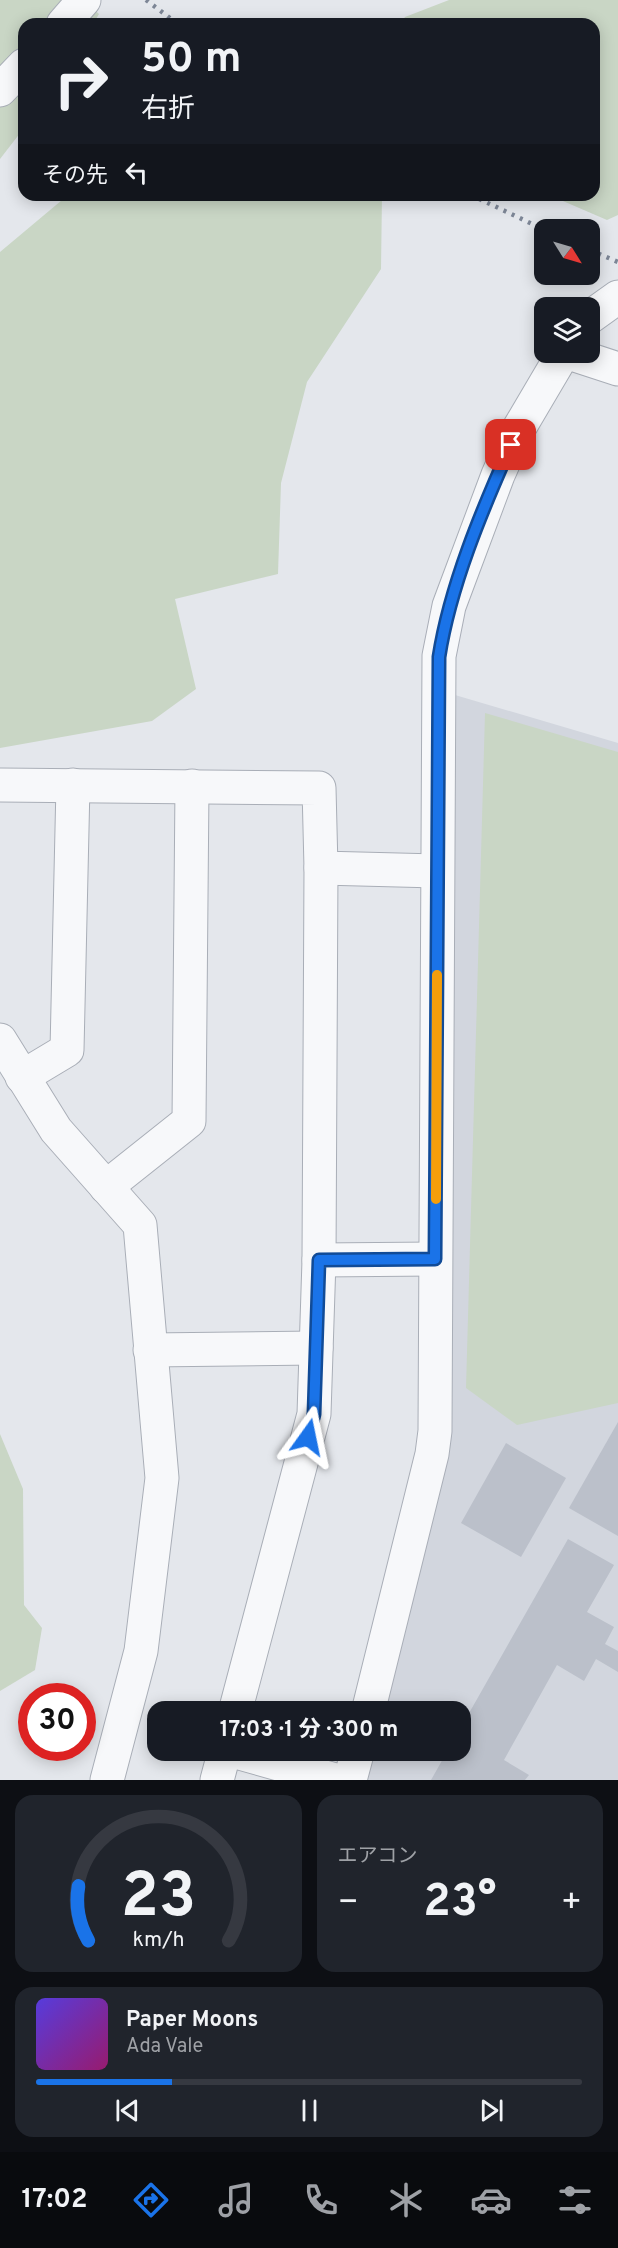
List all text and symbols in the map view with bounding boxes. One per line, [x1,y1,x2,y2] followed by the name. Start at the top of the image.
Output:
[141,34,242,87] text: 50 m
[42,42,120,120] icon: right
[141,93,195,127] text: 右折
[120,156,153,189] icon: left
[42,163,108,190] text: その先
[534,219,600,285] north arrow
[534,219,600,363] map controls
[534,297,600,363] button: layers
[485,419,536,470] pin
[494,428,527,461] icon: arrive
[276,1405,340,1469] position arrow
[18,1683,96,1761] speed limit sign: 30
[220,1717,398,1744] text: 17:03 · 1 分 · 300 m
[338,1844,418,1870] text: エアコン
[120,1860,196,1939] text: 23
[423,1875,496,1932] text: 23°
[338,1883,359,1925] text: −
[561,1883,582,1925] text: +
[132,1927,184,1954] text: km/h
[126,2007,258,2034] text: Paper Moons
[126,2034,203,2060] text: Ada Vale
[111,2094,144,2127] icon: previous
[293,2094,326,2127] icon: pause
[475,2094,508,2127] icon: next
[130,2179,172,2221] icon: directions
[215,2179,257,2221] icon: music
[300,2179,342,2221] icon: phone
[385,2179,427,2221] icon: climate
[470,2179,512,2221] icon: car
[554,2179,596,2221] icon: filters
[21,2183,88,2217] text: 17:02

